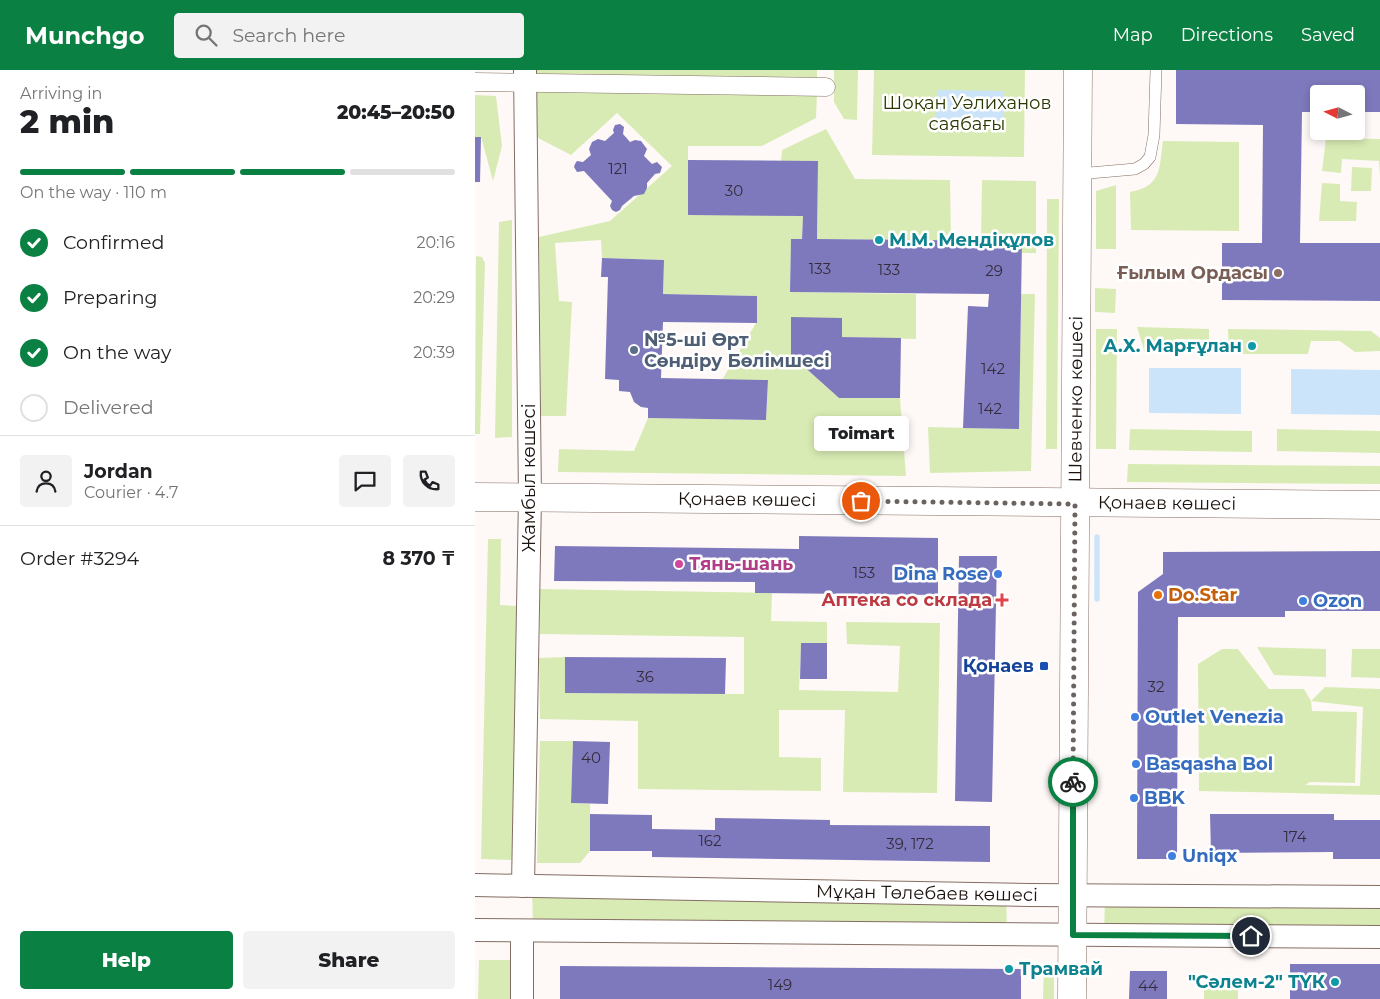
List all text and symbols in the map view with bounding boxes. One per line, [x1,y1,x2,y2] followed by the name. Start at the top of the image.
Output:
[174,13,524,58] search box
[25,21,144,50] text: Munchgo
[192,21,220,49] icon: search
[232,24,345,47] text: Search here
[1113,24,1153,46] text: Map
[1181,24,1273,46] text: Directions
[1301,24,1355,46] text: Saved
[20,84,102,103] text: Arriving in
[1310,85,1365,140] north arrow
[1310,85,1365,140] map controls
[883,92,1051,135] park label: Шоқан Уәлиханов саябағы
[337,101,455,124] text: 20:45–20:50
[20,102,114,141] text: 2 min
[608,159,628,178] house number: 121
[725,181,743,200] house number: 30
[20,183,167,202] text: On the way · 110 m
[20,229,48,257] icon: check
[889,229,1054,251] place label: М.М. Мендіқұлов
[63,231,164,254] text: Confirmed
[416,233,455,252] text: 20:16
[873,234,885,246] marker: М.М. Мендіқұлов
[809,259,831,278] house number: 133
[878,260,900,279] house number: 133
[985,261,1003,280] house number: 29
[1117,262,1268,284] place label: Ғылым Ордасы
[1272,267,1284,279] marker: Ғылым Ордасы
[20,284,48,312] icon: check
[63,286,158,309] text: Preparing
[413,288,455,307] text: 20:29
[1064,316,1087,482] street label: Шевченко көшесі
[644,329,830,372] place label: №5-ші Өрт Сөндіру Бөлімшесі
[1103,335,1242,357] place label: А.Х. Марғұлан
[20,339,48,367] icon: check
[1246,340,1258,352] marker: А.Х. Марғұлан
[63,341,171,364] text: On the way
[413,343,455,362] text: 20:39
[628,344,640,356] marker: №5-ші Өрт Сөндіру Бөлімшесі
[981,359,1005,378] house number: 142
[63,396,154,419] text: Delivered
[978,399,1002,418] house number: 142
[518,403,540,553] street label: Жамбыл көшесі
[813,416,909,451] callout: Toimart
[828,424,895,443] text: Toimart
[20,455,72,507] button: person
[339,455,391,507] button: chat
[403,455,455,507] button: phone
[84,460,153,483] text: Jordan
[840,480,882,522] pin
[84,483,178,502] text: Courier · 4.7
[847,487,875,515] icon: bag
[678,488,816,511] street label: Қонаев көшесі
[1098,492,1236,515] street label: Қонаев көшесі
[20,547,139,570] text: Order #3294
[382,547,455,570] text: 8 370 ₸
[689,553,793,575] place label: Тянь-шань
[673,558,685,570] marker: Тянь-шань
[853,563,875,582] house number: 153
[893,563,988,585] place label: Dina Rose
[992,568,1004,580] marker: Dina Rose
[1168,584,1238,606] place label: Do.Star
[821,589,992,611] place label: Аптека со склада
[1152,589,1164,601] marker: Do.Star
[1313,590,1362,612] place label: Ozon
[996,594,1008,606] marker: Аптека со склада
[1297,595,1309,607] marker: Ozon
[963,655,1034,677] place label: Қонаев
[1038,660,1050,672] marker: Қонаев
[636,667,654,686] house number: 36
[1148,677,1164,696] house number: 32
[1145,706,1284,728] place label: Outlet Venezia
[1129,711,1141,723] marker: Outlet Venezia
[581,748,601,767] house number: 40
[1146,753,1273,775] place label: Basqasha Bol
[1048,757,1098,807] courier
[1130,758,1142,770] marker: Basqasha Bol
[1059,768,1087,796] icon: bike
[1144,787,1186,809] place label: BBK
[1128,792,1140,804] marker: BBK
[1283,827,1307,846] house number: 174
[698,831,722,850] house number: 162
[886,834,934,853] house number: 39, 172
[1182,845,1237,867] place label: Uniqx
[1166,850,1178,862] marker: Uniqx
[816,880,1038,906] street label: Мұқан Төлебаев көшесі
[1230,915,1272,957] pin
[1237,922,1265,950] icon: home
[20,931,233,989] button: Help
[243,931,455,989] button: Share
[1019,958,1103,980] place label: Трамвай
[1003,963,1015,975] marker: Трамвай
[1188,971,1326,993] place label: "Сәлем-2" ТҮК
[768,975,792,994] house number: 149
[1138,976,1158,995] house number: 44
[1329,976,1341,988] marker: "Сәлем-2" ТҮК

